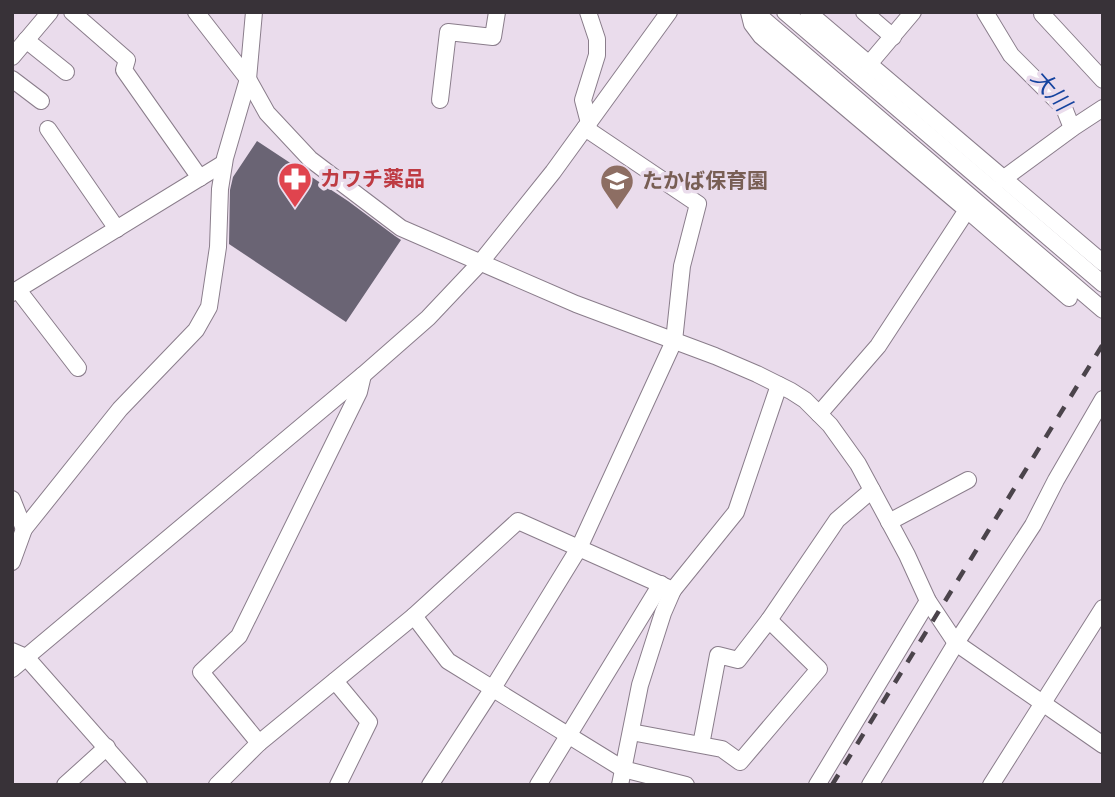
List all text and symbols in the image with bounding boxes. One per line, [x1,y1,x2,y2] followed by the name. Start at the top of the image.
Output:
[1025,62,1080,119] water label: 大川
[276,160,314,209] pharmacy icon: カワチ薬品
[598,162,636,211] school or university icon: たかば保育園
[320,164,425,192] place label: カワチ薬品
[642,166,768,194] place label: たかば保育園

